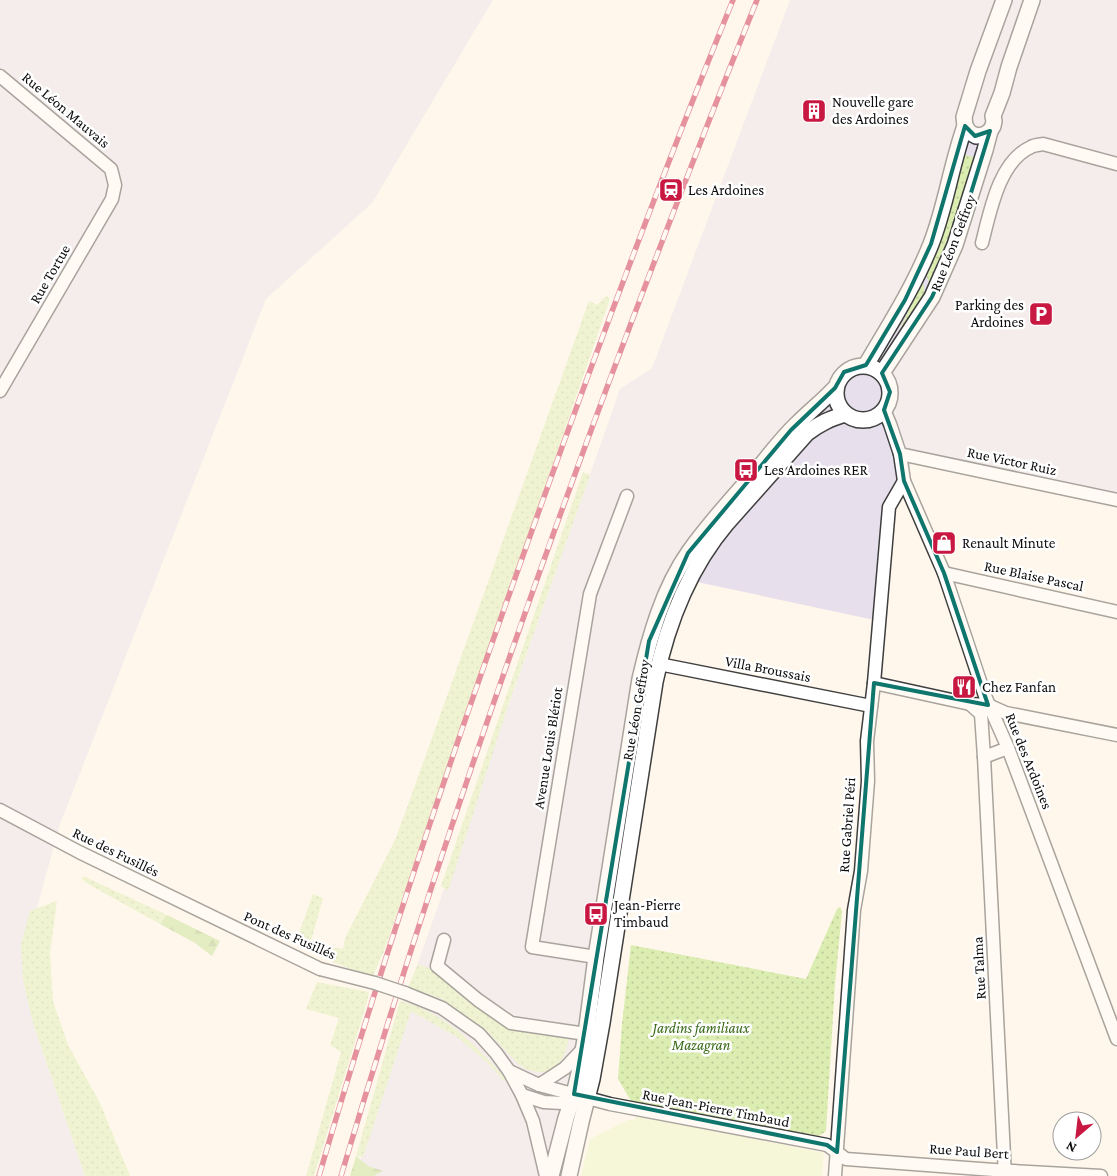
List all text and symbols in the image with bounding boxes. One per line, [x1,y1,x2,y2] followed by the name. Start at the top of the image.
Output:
[19,69,113,151] street label: Rue Léon Mauvais
[832,94,914,127] place label: Nouvelle gare des Ardoines
[801,98,827,124] building icon: Nouvelle gare des Ardoines
[658,177,684,203] station icon: Les Ardoines
[688,182,764,198] place label: Les Ardoines
[927,192,980,294] street label: Rue Léon Geffroy
[27,241,73,306] street label: Rue Tortue
[955,297,1024,330] place label: Parking des Ardoines
[1028,301,1054,327] parking icon: Parking des Ardoines
[966,444,1058,478] street label: Rue Victor Ruiz
[733,457,759,483] bus stop icon: Les Ardoines RER
[764,462,868,478] place label: Les Ardoines RER
[931,530,957,556] shop icon: Renault Minute
[962,535,1056,551] place label: Renault Minute
[983,558,1085,594] street label: Rue Blaise Pascal
[724,653,812,685] street label: Villa Broussais
[619,658,654,762] street label: Rue Léon Geffroy
[951,674,977,700] restaurant icon: Chez Fanfan
[982,679,1056,695] place label: Chez Fanfan
[530,685,566,810] street label: Avenue Louis Blériot
[1002,711,1056,811] street label: Rue des Ardoines
[836,777,858,873] street label: Rue Gabriel Péri
[70,824,162,880] street label: Rue des Fusillés
[612,897,681,930] place label: Jean-Pierre Timbaud
[583,901,609,927] bus stop icon: Jean-Pierre Timbaud
[242,908,339,962] street label: Pont des Fusillés
[969,936,989,1000] street label: Rue Talma
[649,1020,750,1054] park label: Jardins familiaux Mazagran
[641,1086,791,1131] street label: Rue Jean-Pierre Timbaud
[1052,1111,1102,1161] north arrow
[1063,1138,1079,1157] text: N
[929,1140,1010,1162] street label: Rue Paul Bert

